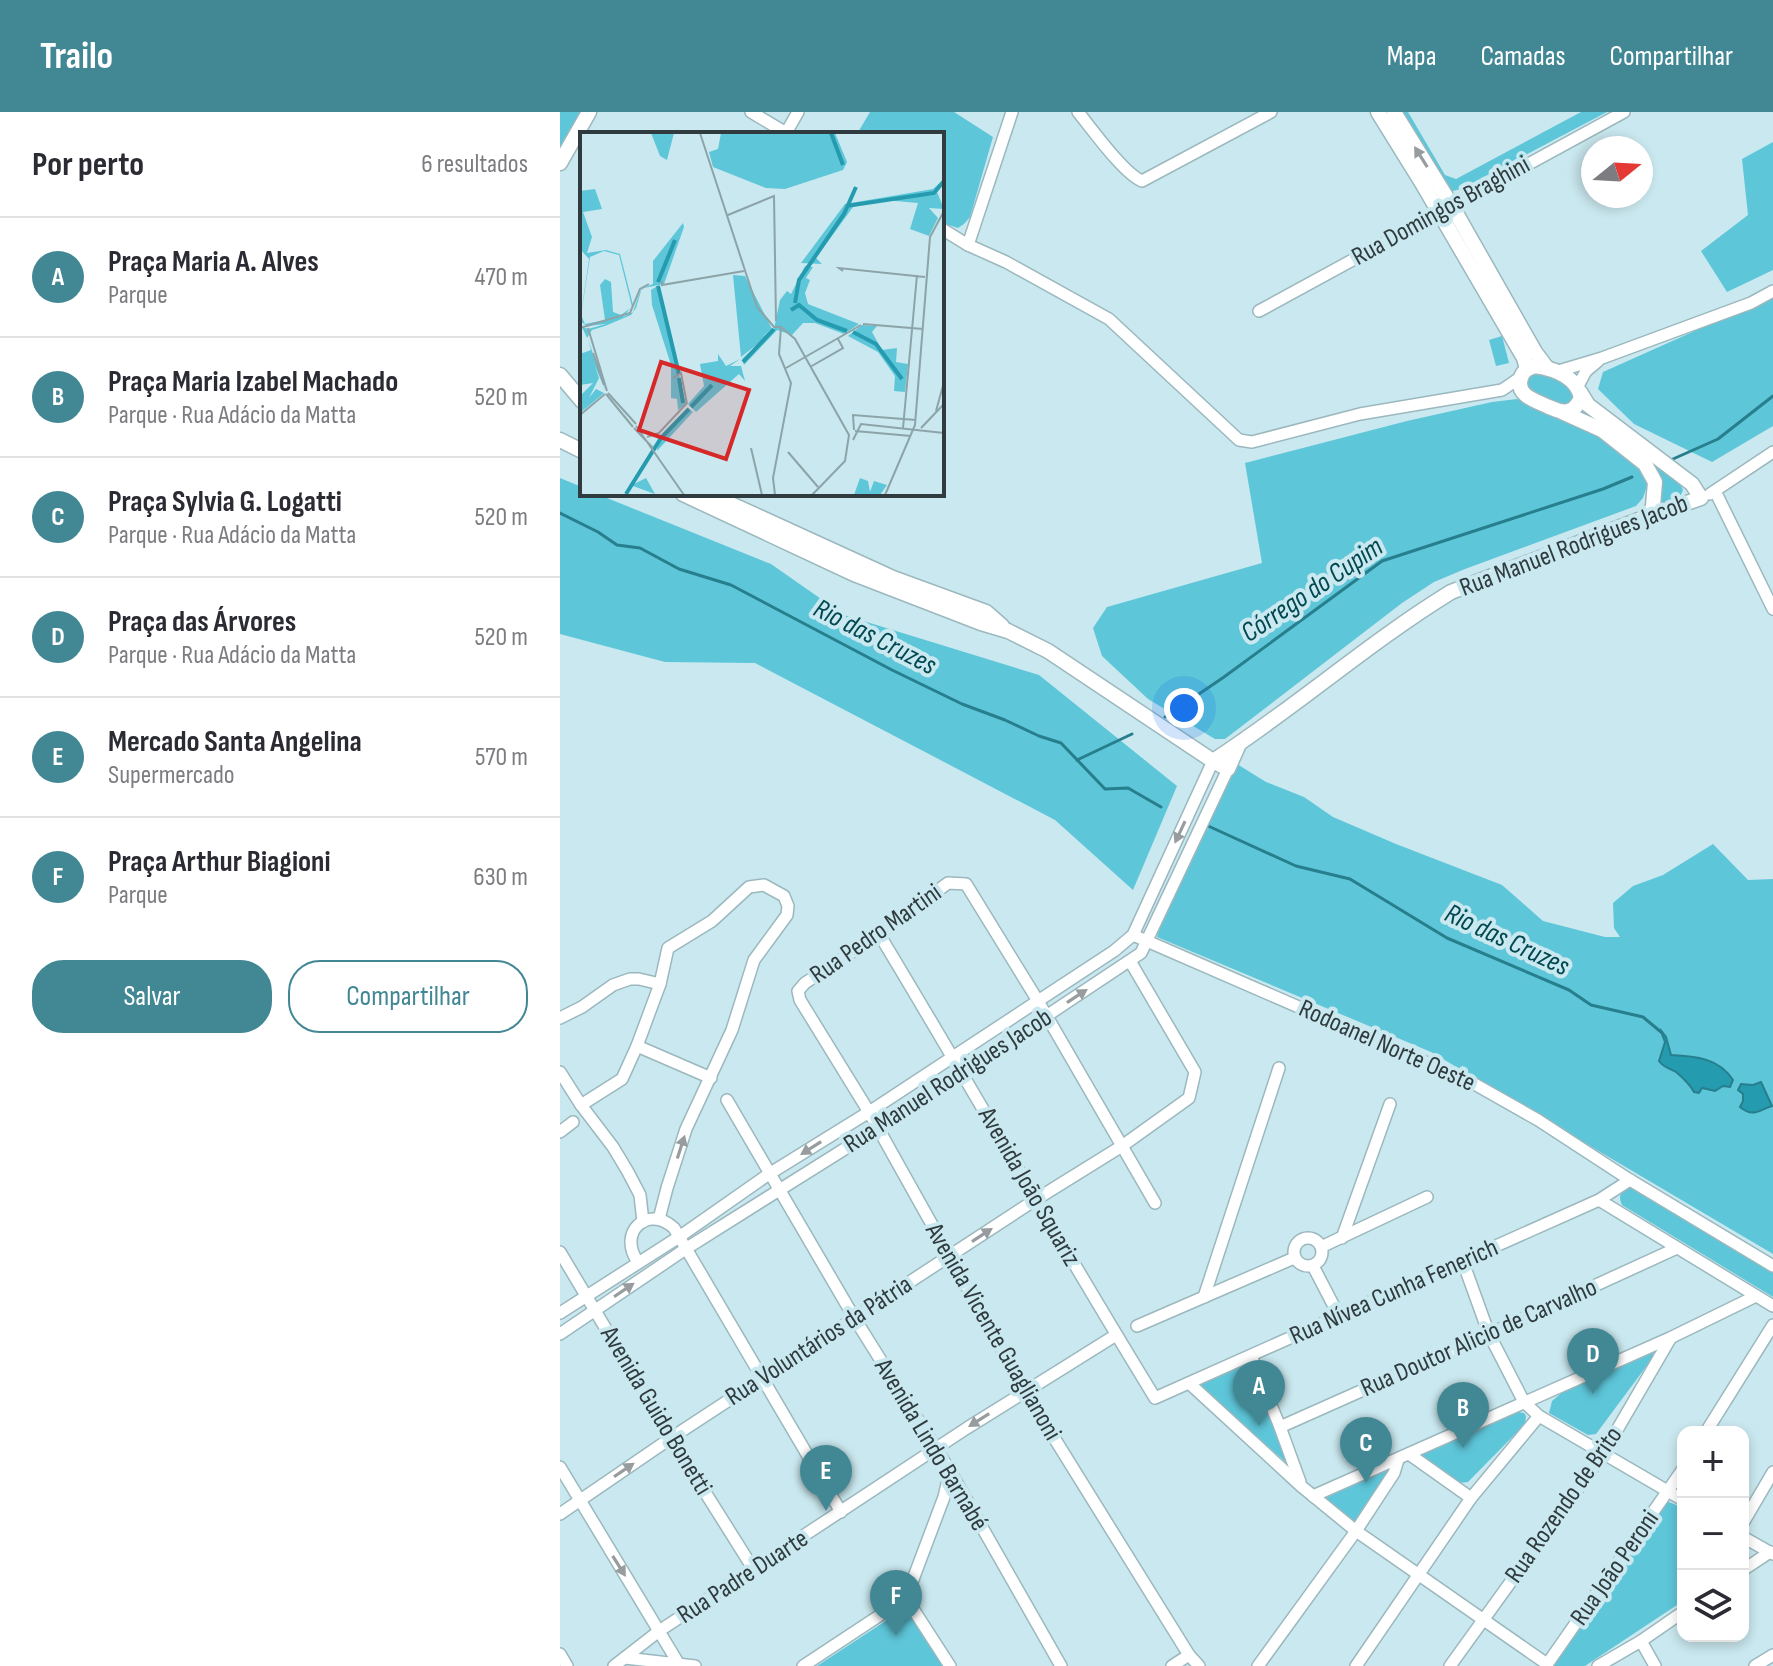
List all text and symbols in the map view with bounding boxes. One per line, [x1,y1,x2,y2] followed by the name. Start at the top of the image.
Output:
[40,34,113,79] text: Trailo
[1387,40,1436,73] text: Mapa
[1480,40,1566,73] text: Camadas
[1610,40,1733,73] text: Compartilhar
[580,132,944,496] inset map
[1581,136,1653,208] north arrow
[32,144,144,185] text: Por perto
[1415,146,1429,168] one-way arrow
[421,149,528,180] text: 6 resultados
[1347,149,1535,273] street label: Rua Domingos Braghini
[108,244,319,280] text: Praça Maria A. Alves
[52,262,64,293] text: A
[475,262,528,293] text: 470 m
[108,280,168,311] text: Parque
[108,364,398,400] text: Praça Maria Izabel Machado
[52,382,64,413] text: B
[474,382,528,413] text: 520 m
[108,400,356,431] text: Parque · Rua Adácio da Matta
[108,484,342,520] text: Praça Sylvia G. Logatti
[1456,488,1692,604] street label: Rua Manuel Rodrigues Jacob
[51,502,65,533] text: C
[474,502,528,533] text: 520 m
[108,520,356,551] text: Parque · Rua Adácio da Matta
[1235,530,1389,649] water label: Córrego do Cupim
[808,592,942,682] water label: Rio das Cruzes
[108,604,296,640] text: Praça das Árvores
[51,622,65,653] text: D
[474,622,528,653] text: 520 m
[108,640,356,671] text: Parque · Rua Adácio da Matta
[1164,688,1204,728] your location
[108,724,362,760] text: Mercado Santa Angelina
[52,742,64,773] text: E
[475,742,528,773] text: 570 m
[108,760,235,791] text: Supermercado
[1173,820,1187,844] one-way arrow
[108,844,331,880] text: Praça Arthur Biagioni
[53,862,63,893] text: F
[473,862,528,893] text: 630 m
[804,877,948,991] street label: Rua Pedro Martini
[108,880,168,911] text: Parque
[1440,897,1575,983] water label: Rio das Cruzes
[32,960,272,1033] button: Salvar
[288,960,528,1033] button: Compartilhar
[1067,989,1088,1004] one-way arrow
[1294,993,1480,1099] street label: Rodoanel Norte Oeste
[838,1002,1058,1160] street label: Rua Manuel Rodrigues Jacob
[971,1101,1087,1272] street label: Avenida João Squariz
[675,1134,687,1158] one-way arrow
[800,1141,822,1155] one-way arrow
[918,1217,1068,1446] street label: Avenida Vicente Guaglianoni
[971,1228,993,1243] one-way arrow
[1285,1232,1503,1352] street label: Rua Nívea Cunha Fenerich
[720,1269,918,1413] street label: Rua Voluntários da Pátria
[1356,1272,1602,1404] street label: Rua Doutor Alicio de Carvalho
[614,1283,635,1298] one-way arrow
[593,1320,719,1501] street label: Avenida Guido Bonetti
[1567,1328,1619,1394] pin: D
[867,1353,994,1537] street label: Avenida Lindo Barnabé
[1233,1360,1285,1426] pin: A
[1437,1382,1489,1448] pin: B
[968,1413,989,1428] one-way arrow
[1340,1417,1392,1483] pin: C
[1499,1421,1629,1589] street label: Rua Rozendo de Brito
[1677,1426,1749,1642] map controls
[1677,1426,1749,1498] button: +
[800,1445,852,1511] pin: E
[614,1463,635,1478] one-way arrow
[1677,1498,1749,1570] button: −
[1564,1505,1666,1631] street label: Rua João Peroni
[672,1523,814,1631] street label: Rua Padre Duarte
[612,1555,626,1577] one-way arrow
[870,1570,922,1636] pin: F
[1677,1570,1749,1642] button: layers

